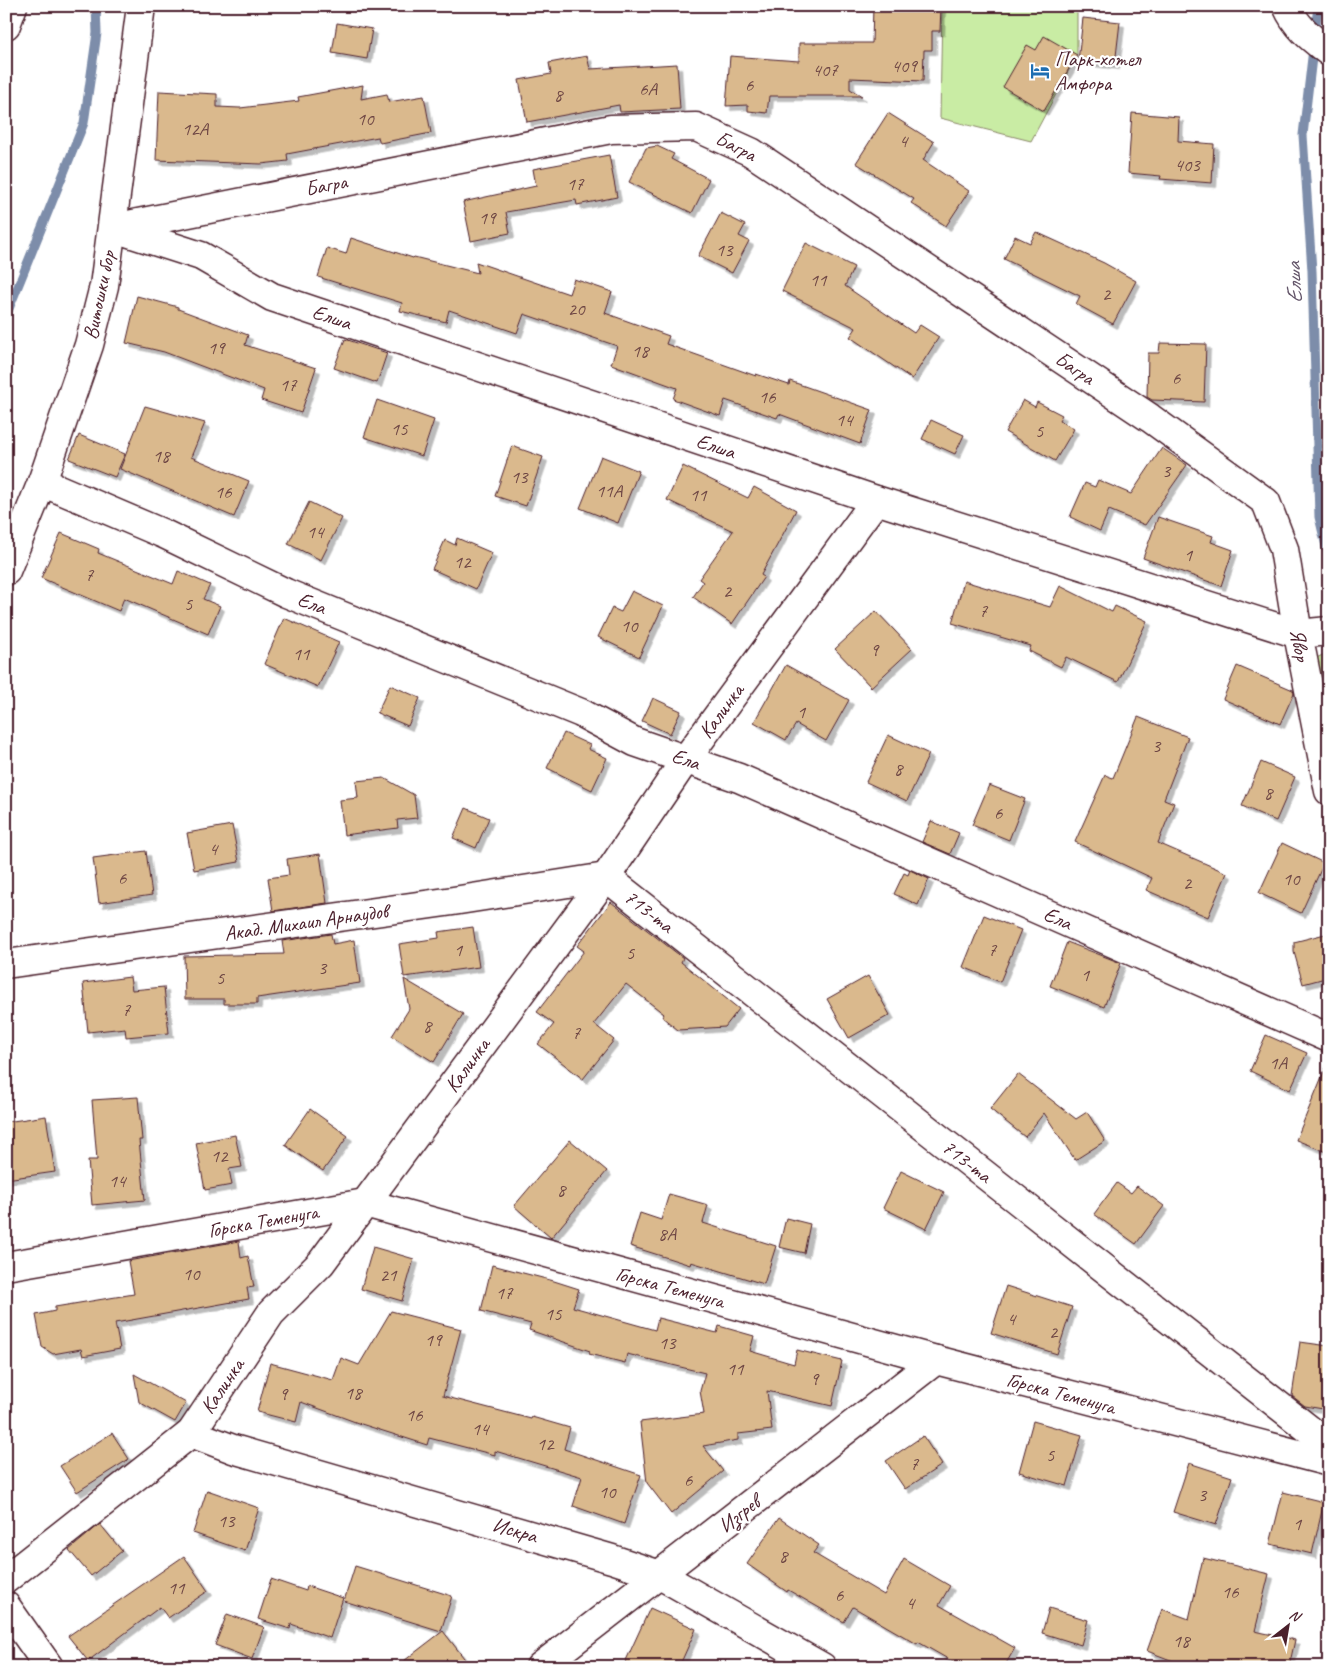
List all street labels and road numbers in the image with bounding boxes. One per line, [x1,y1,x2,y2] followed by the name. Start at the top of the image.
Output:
[711,125,762,168] street label: Багра
[303,168,351,202] street label: Багра
[77,247,121,342] street label: Витошки бор
[309,298,357,336] street label: Елша
[1050,345,1101,391] street label: Багра
[693,427,741,465] street label: Елша
[294,586,332,621] street label: Ела
[1284,627,1316,665] street label: Явор
[693,677,751,743] street label: Калинка
[668,742,705,776] street label: Ела
[619,884,680,940] street label: 713-та
[222,897,394,946] street label: Акад. Михаил Арнаудов
[1040,900,1078,936] street label: Ела
[439,1031,497,1097] street label: Калинка
[937,1134,998,1190] street label: 713-та
[206,1198,322,1243] street label: Горска Теменуга
[613,1260,729,1315] street label: Горска Теменуга
[194,1352,251,1419] street label: Калинка
[1004,1366,1120,1421] street label: Горска Теменуга
[713,1487,769,1539] street label: Изгрев
[490,1511,542,1549] street label: Искра

